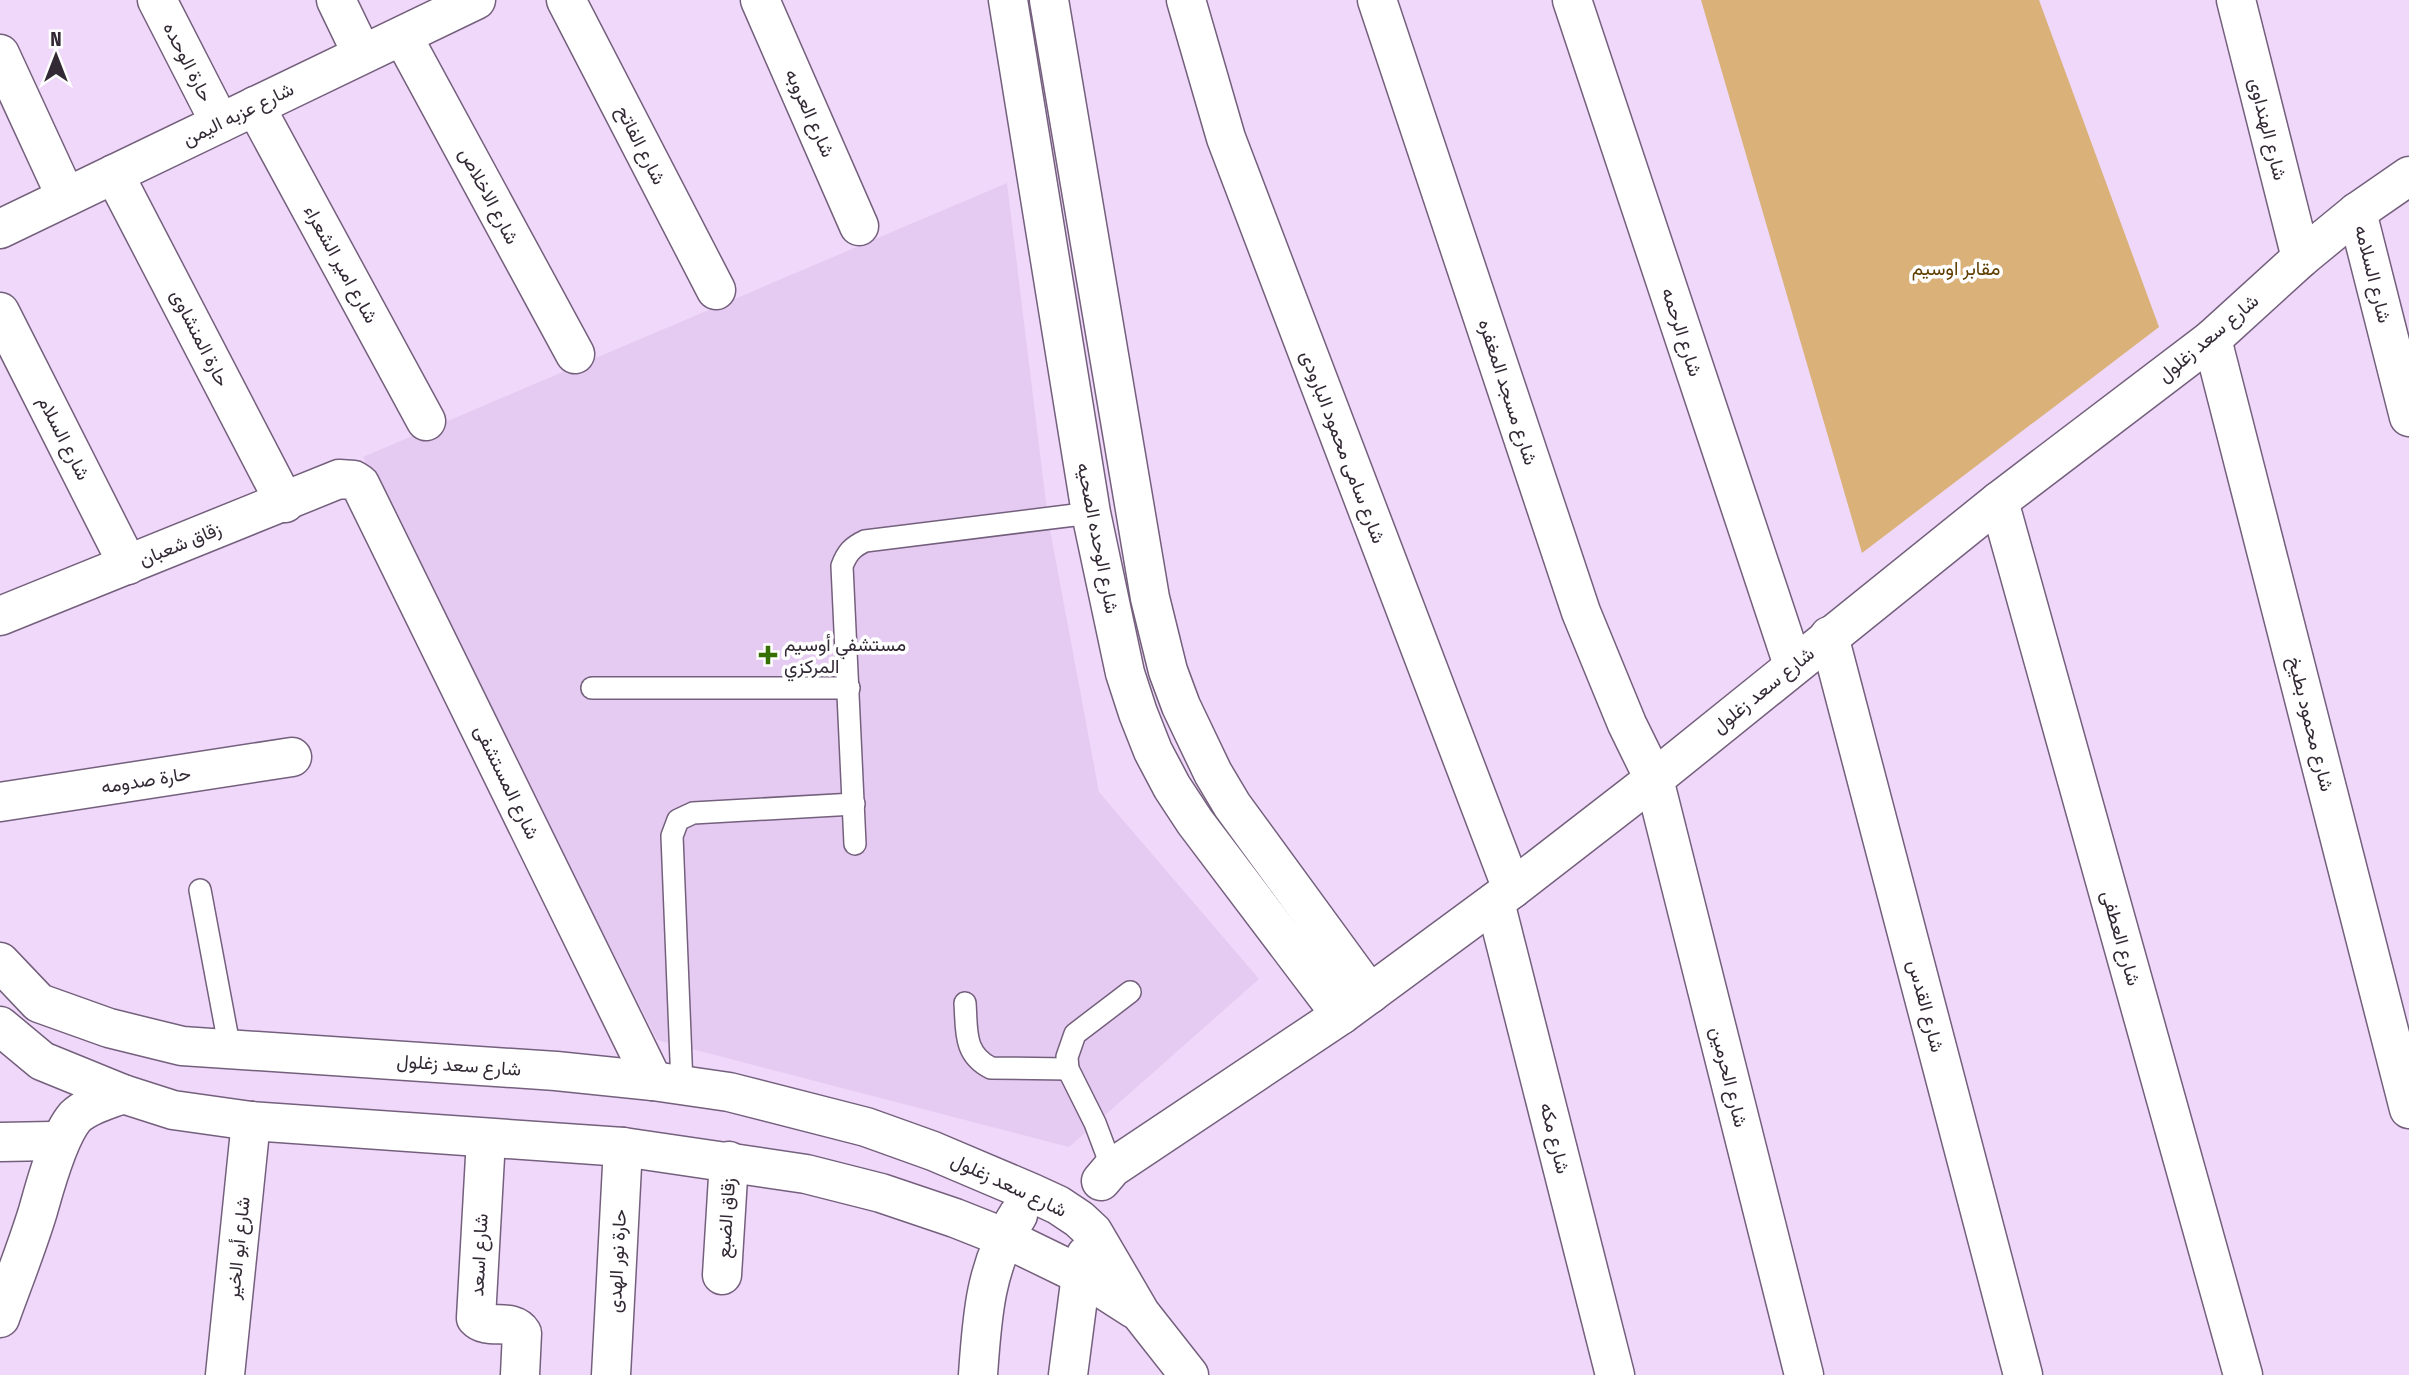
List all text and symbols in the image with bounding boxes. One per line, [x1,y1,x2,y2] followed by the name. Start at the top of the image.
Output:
[158,18,218,106] street label: حارة الوحده
[21,21,91,91] north arrow
[50,28,62,51] text: N
[779,65,840,161] street label: شارع العروبه
[2243,75,2292,183] street label: شارع الهنداوى
[179,77,298,152] street label: شارع عزبه اليمن
[609,102,671,189] street label: شارع الفاتح
[453,144,524,249] street label: شارع الاخلاص
[298,201,383,328] street label: شارع امير الشعراء
[2349,223,2396,326] street label: شارع السلامه
[1912,257,2000,281] park label: مقابر اوسيم
[1656,285,1707,380] street label: شارع الرحمه
[166,286,234,390] street label: حارة المنشاوى
[2153,289,2264,388] street label: شارع سعد زغلول
[1473,316,1542,468] street label: شارع مسجد المغفره
[1295,347,1390,547] street label: شارع سامى محمود البارودى
[32,392,95,484] street label: شارع السلام
[1071,461,1124,616] street label: شارع الوحده الصحيه
[135,517,225,571] street label: زقاق شعبان
[784,633,906,682] place label: مستشفي أوسيم المركزي
[1707,642,1819,739] street label: شارع سعد زغلول
[758,645,778,665] marker: مستشفي أوسيم المركزي
[2281,654,2339,794] street label: شارع محمود بطيخ
[469,721,545,843] street label: شارع المستشفى
[100,762,192,798] street label: حارة صدومه
[2095,888,2146,989] street label: شارع العطفى
[1902,957,1949,1055] street label: شارع القدس
[1704,1024,1753,1130] street label: شارع الحرمين
[396,1049,522,1082] street label: شارع سعد زغلول
[1534,1100,1575,1176] street label: شارع مكه
[947,1148,1070,1223] street label: شارع سعد زغلول
[712,1177,742,1259] street label: زقاق الضبع
[221,1195,256,1302] street label: شارع أبو الخير
[603,1209,631,1313] street label: حارة نور الهدى
[465,1213,494,1297] street label: شارع اسعد

